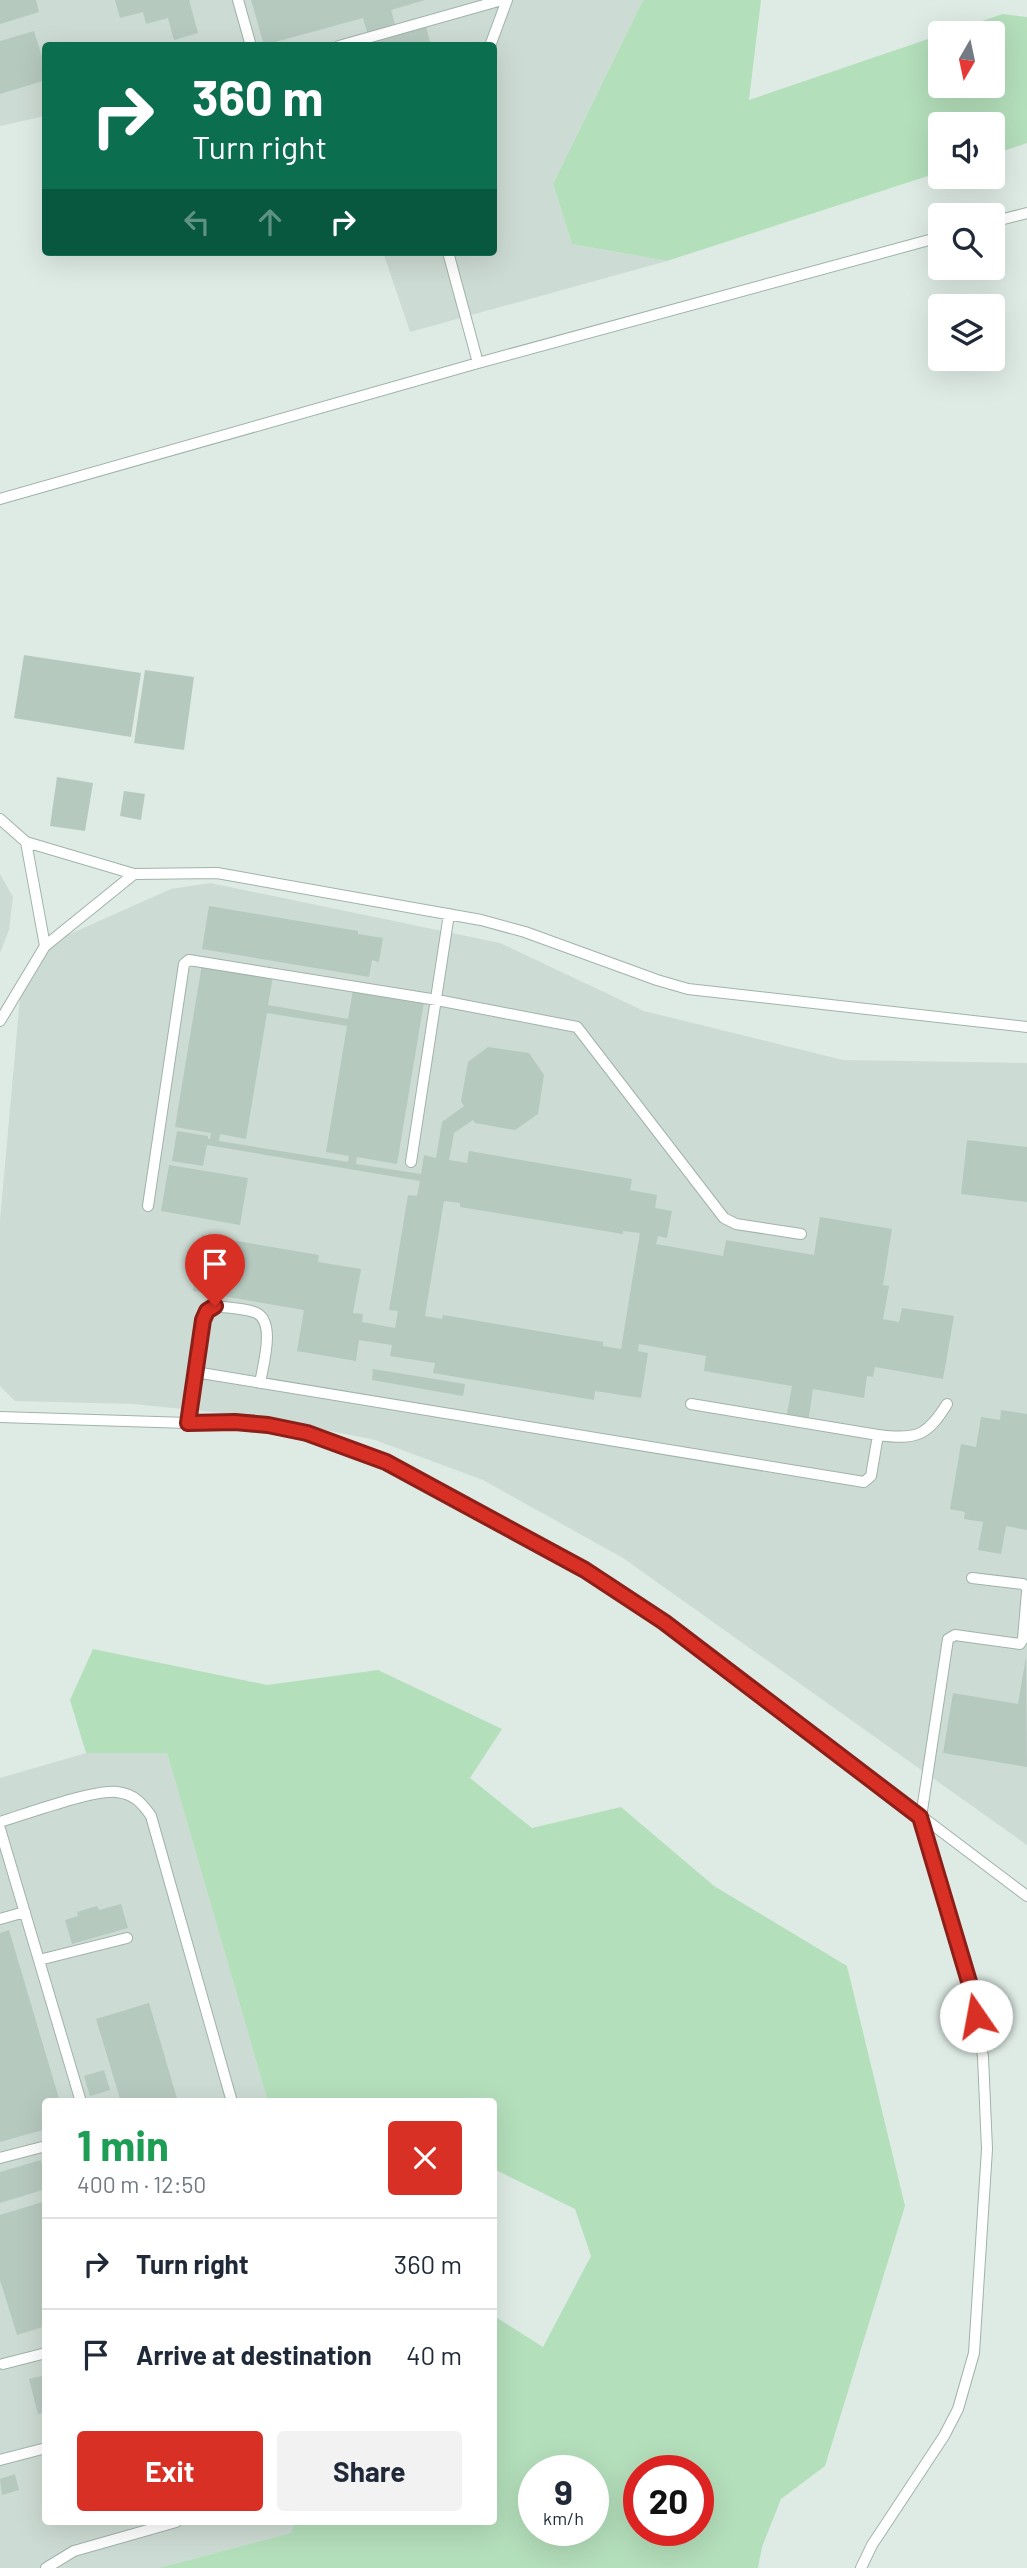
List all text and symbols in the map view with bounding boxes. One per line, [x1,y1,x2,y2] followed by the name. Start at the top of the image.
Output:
[928,21,1004,98] north arrow
[928,21,1005,371] map controls
[192,67,323,126] text: 360 m
[77,70,168,161] icon: right
[928,112,1005,189] button: sound
[192,127,327,165] text: Turn right
[178,203,216,241] icon: left
[251,203,289,241] icon: ahead
[324,203,362,241] icon: right
[928,203,1005,280] button: search
[928,294,1005,371] button: layers
[185,1234,245,1306] pin
[196,1245,234,1283] icon: arrive
[939,1979,1013,2053] position arrow
[77,2119,169,2169] text: 1 min
[388,2121,462,2195] button: close
[77,2170,206,2198] text: 400 m · 12:50
[77,2245,115,2283] icon: right
[136,2248,249,2279] text: Turn right
[394,2248,462,2279] text: 360 m
[77,2336,115,2374] icon: arrive
[136,2339,372,2370] text: Arrive at destination
[406,2339,462,2370] text: 40 m
[77,2431,263,2511] button: Exit
[277,2431,462,2511] button: Share
[623,2455,714,2546] speed limit sign: 20
[554,2470,573,2512] text: 9
[543,2507,584,2529] text: km/h

